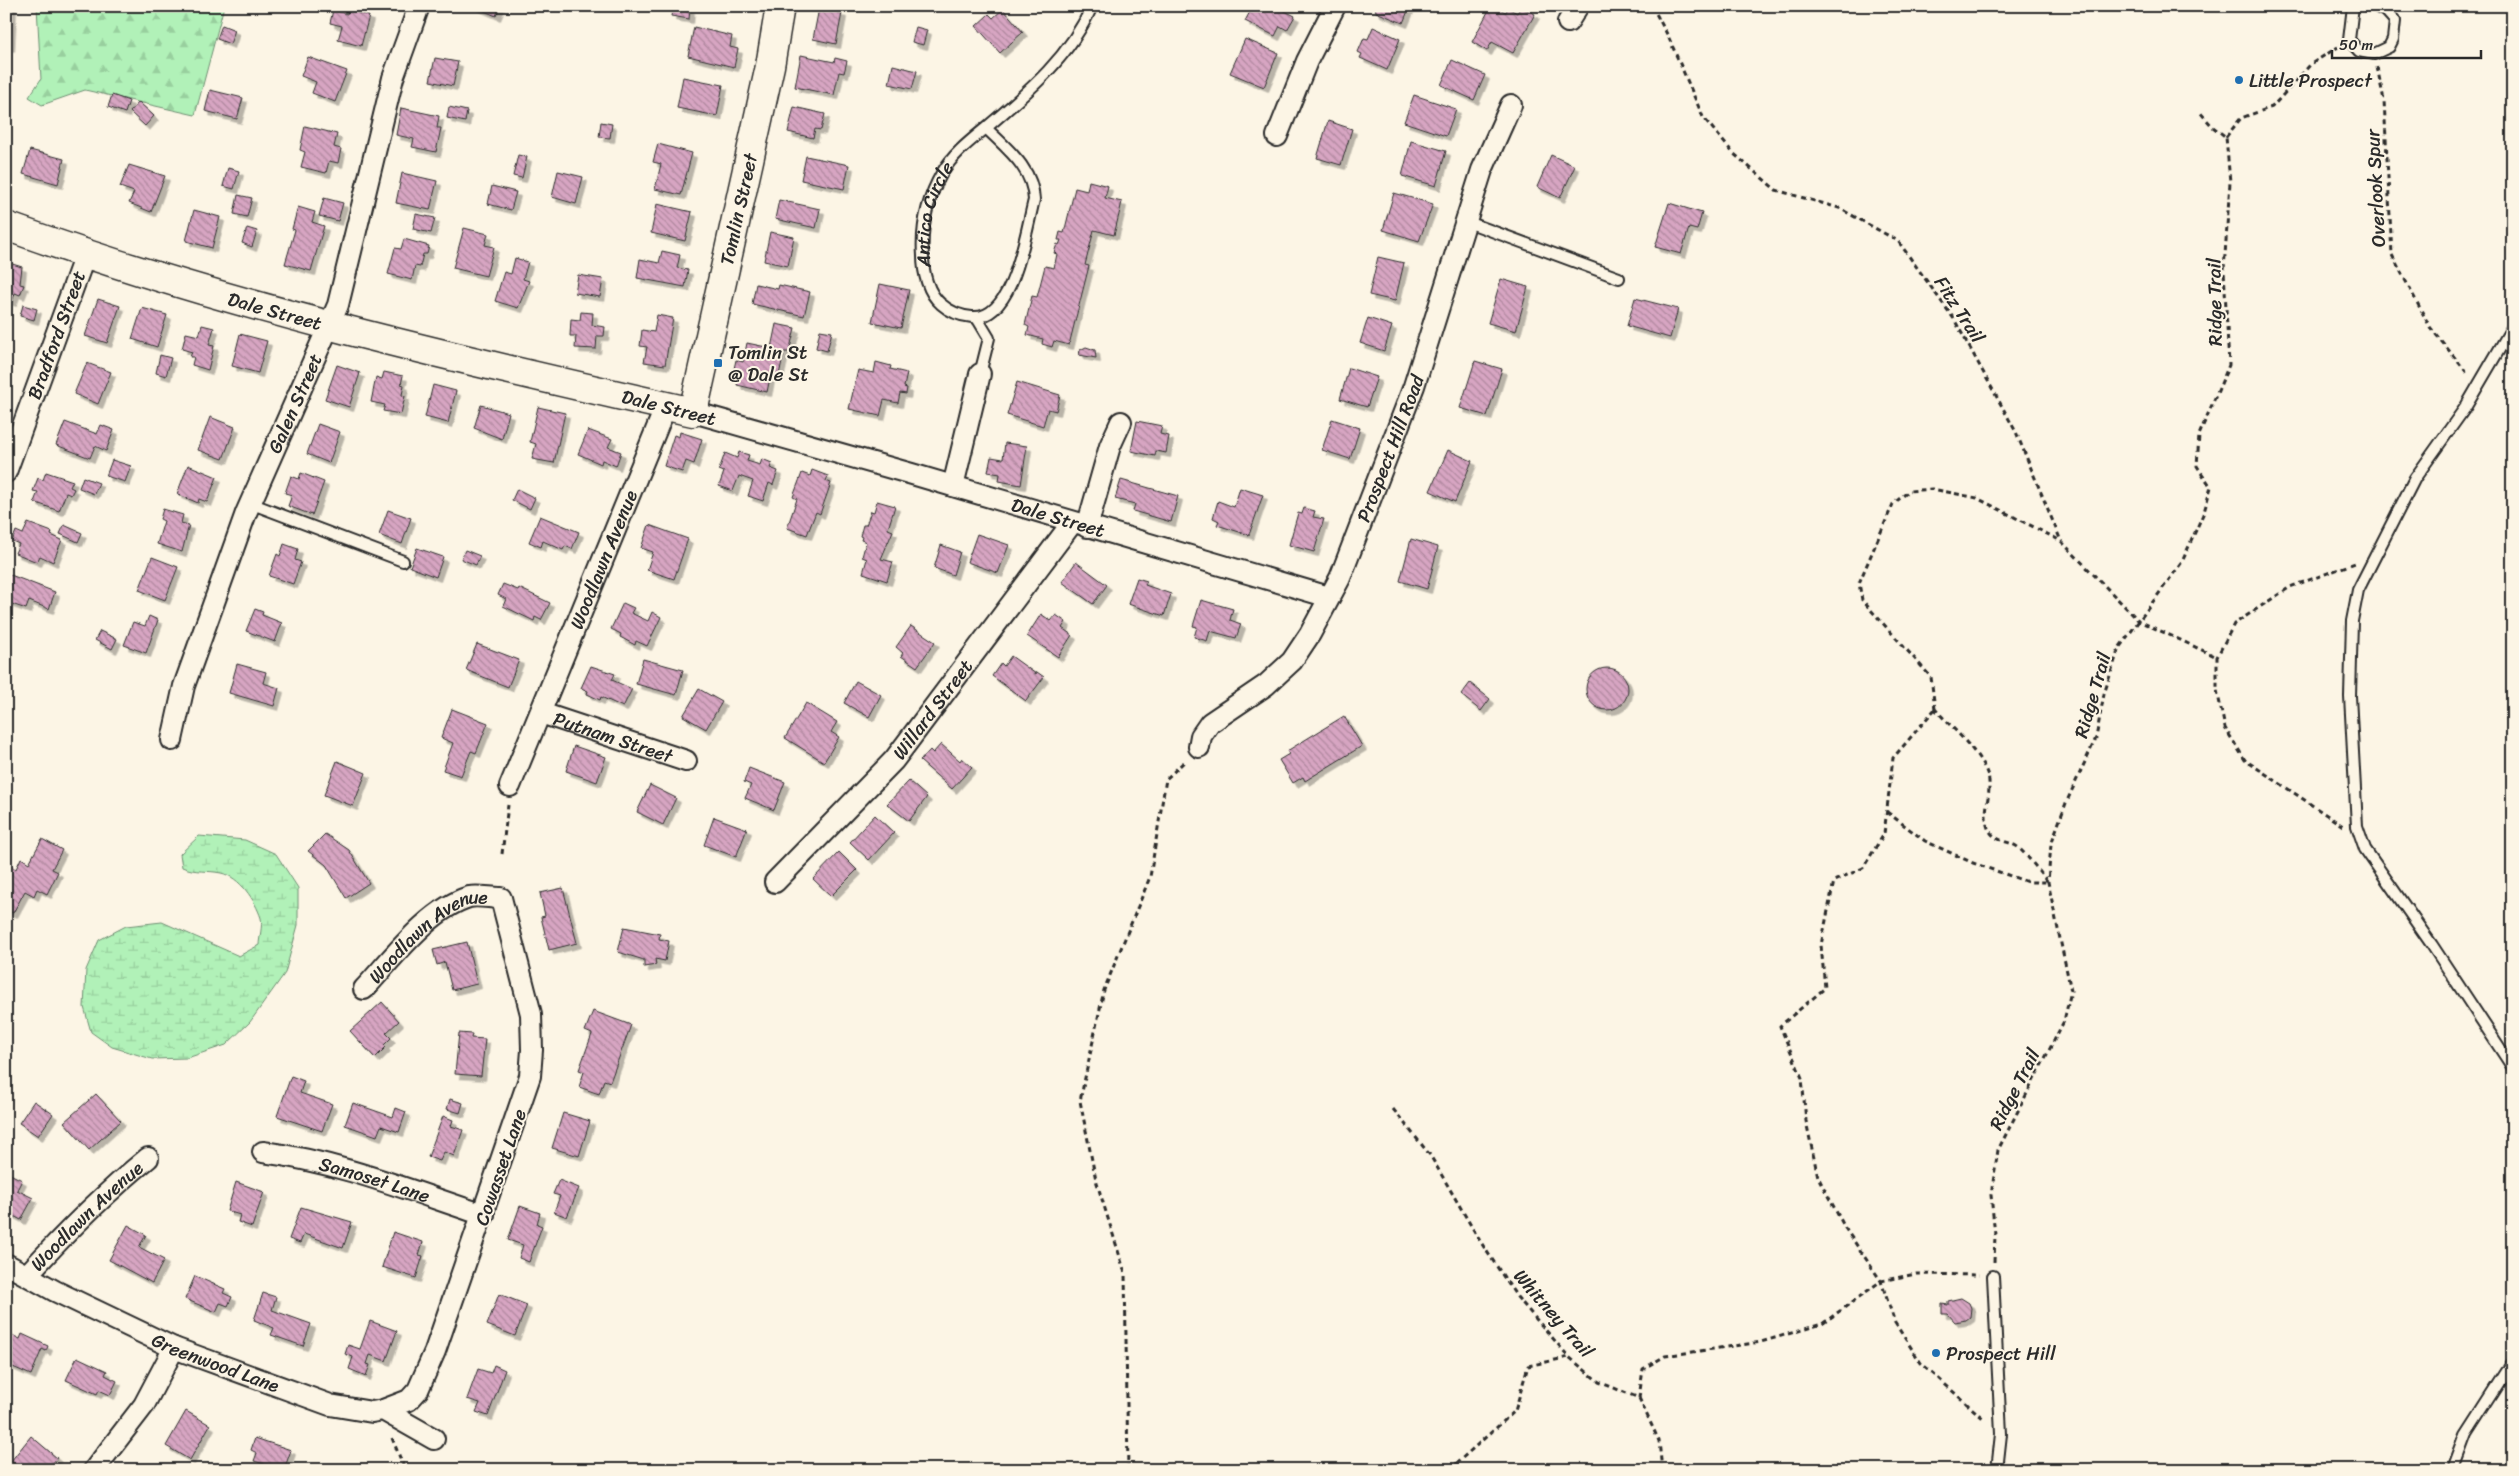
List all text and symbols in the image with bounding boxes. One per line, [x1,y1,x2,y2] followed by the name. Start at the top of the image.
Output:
[2332,28,2480,60] scale bar
[2339,32,2374,58] text: 50 m
[2249,64,2373,97] place label: Little Prospect
[2233,74,2245,86] marker: Little Prospect
[2356,127,2395,248] street label: Overlook Spur
[710,149,767,268] street label: Tomlin Street
[907,154,963,269] street label: Antico Circle
[2197,257,2232,346] street label: Ridge Trail
[18,266,95,404] street label: Bradford Street
[1925,269,1994,350] street label: Fitz Trail
[224,282,326,340] street label: Dale Street
[728,336,809,391] place label: Tomlin St @ Dale St
[258,348,332,459] street label: Galen Street
[712,357,724,369] marker: Tomlin St @ Dale St
[1347,370,1434,527] street label: Prospect Hill Road
[618,380,720,435] street label: Dale Street
[560,485,647,634] street label: Woodlawn Avenue
[1007,488,1109,547] street label: Dale Street
[2064,648,2121,742] street label: Ridge Trail
[884,652,981,767] street label: Willard Street
[549,702,678,773] street label: Putnam Street
[360,880,489,991] street label: Woodlawn Avenue
[1980,1042,2049,1136] street label: Ridge Trail
[465,1104,536,1230] street label: Cowasset Lane
[315,1147,435,1213] street label: Samoset Lane
[22,1152,151,1279] street label: Woodlawn Avenue
[1505,1261,1602,1366] street label: Whitney Trail
[146,1324,284,1402] street label: Greenwood Lane
[1946,1337,2056,1370] place label: Prospect Hill
[1930,1347,1942,1359] marker: Prospect Hill

